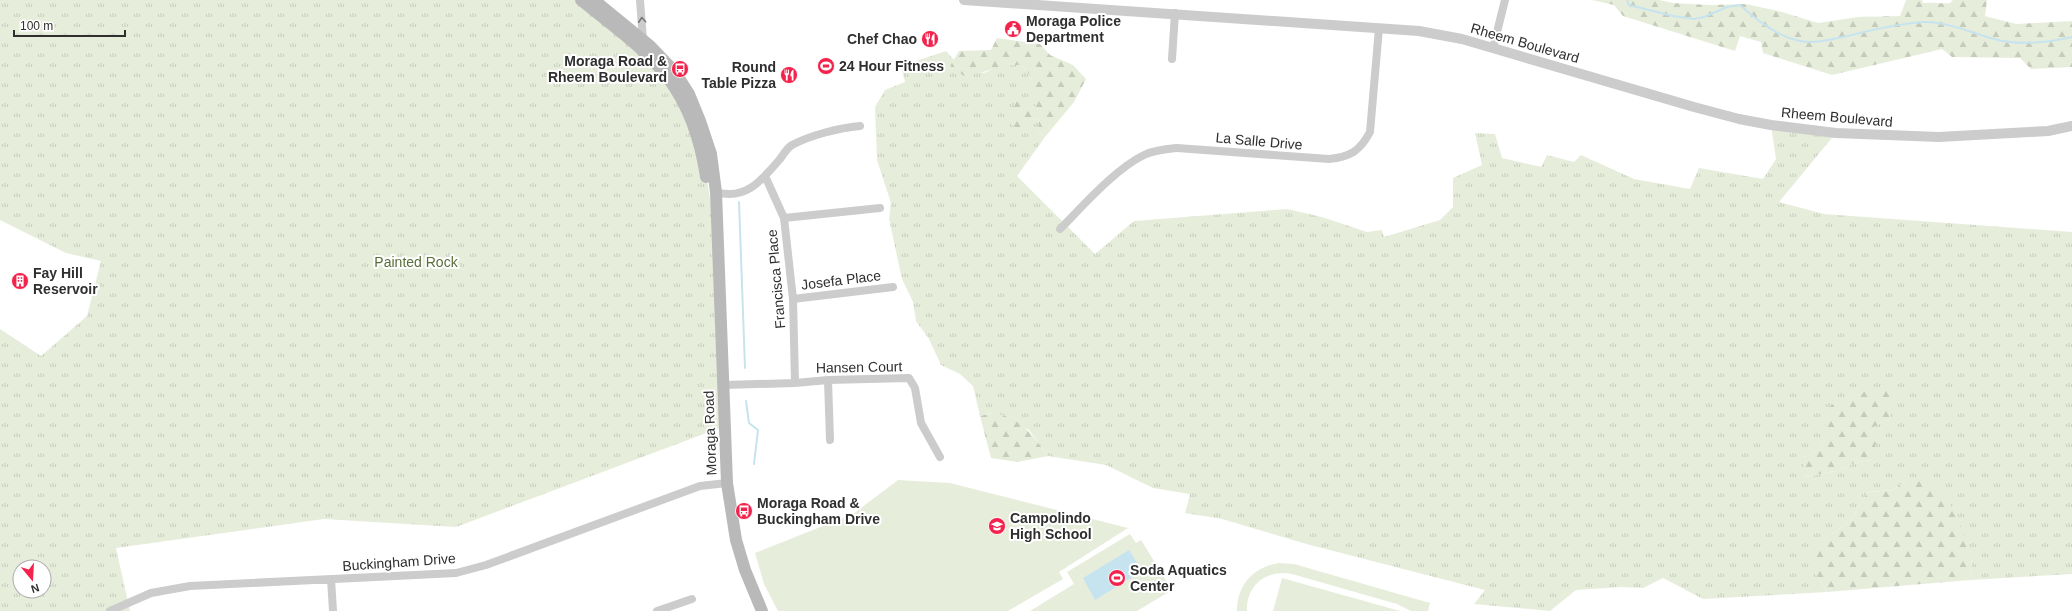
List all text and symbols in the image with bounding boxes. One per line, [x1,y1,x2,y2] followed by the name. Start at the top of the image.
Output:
[14,12,125,38] scale bar
[1026,13,1121,45] place label: Moraga Police Department
[637,17,646,23] one-way arrow
[20,19,53,33] text: 100 m
[1003,19,1023,39] public building icon: Moraga Police Department
[1469,20,1581,66] street label: Rheem Boulevard
[920,29,940,49] restaurant icon: Chef Chao
[847,31,917,47] place label: Chef Chao
[548,53,667,85] place label: Moraga Road & Rheem Boulevard
[816,56,836,76] sports icon: 24 Hour Fitness
[839,58,944,74] place label: 24 Hour Fitness
[670,59,690,79] bus stop icon: Moraga Road & Rheem Boulevard
[702,59,776,91] place label: Round Table Pizza
[779,65,799,85] restaurant icon: Round Table Pizza
[1780,104,1894,130] street label: Rheem Boulevard
[1215,129,1303,153] street label: La Salle Drive
[764,228,788,329] street label: Francisca Place
[374,254,459,270] park label: Painted Rock
[33,265,98,297] place label: Fay Hill Reservoir
[800,267,882,293] street label: Josefa Place
[10,271,30,291] building icon: Fay Hill Reservoir
[816,358,902,376] street label: Hansen Court
[701,390,719,476] street label: Moraga Road
[757,495,880,527] place label: Moraga Road & Buckingham Drive
[734,501,754,521] bus stop icon: Moraga Road & Buckingham Drive
[1010,510,1092,542] place label: Campolindo High School
[987,516,1007,536] school or university icon: Campolindo High School
[342,550,456,574] street label: Buckingham Drive
[12,559,52,599] north arrow
[1130,562,1227,594] place label: Soda Aquatics Center
[1107,568,1127,588] sports icon: Soda Aquatics Center
[29,582,41,595] text: N

